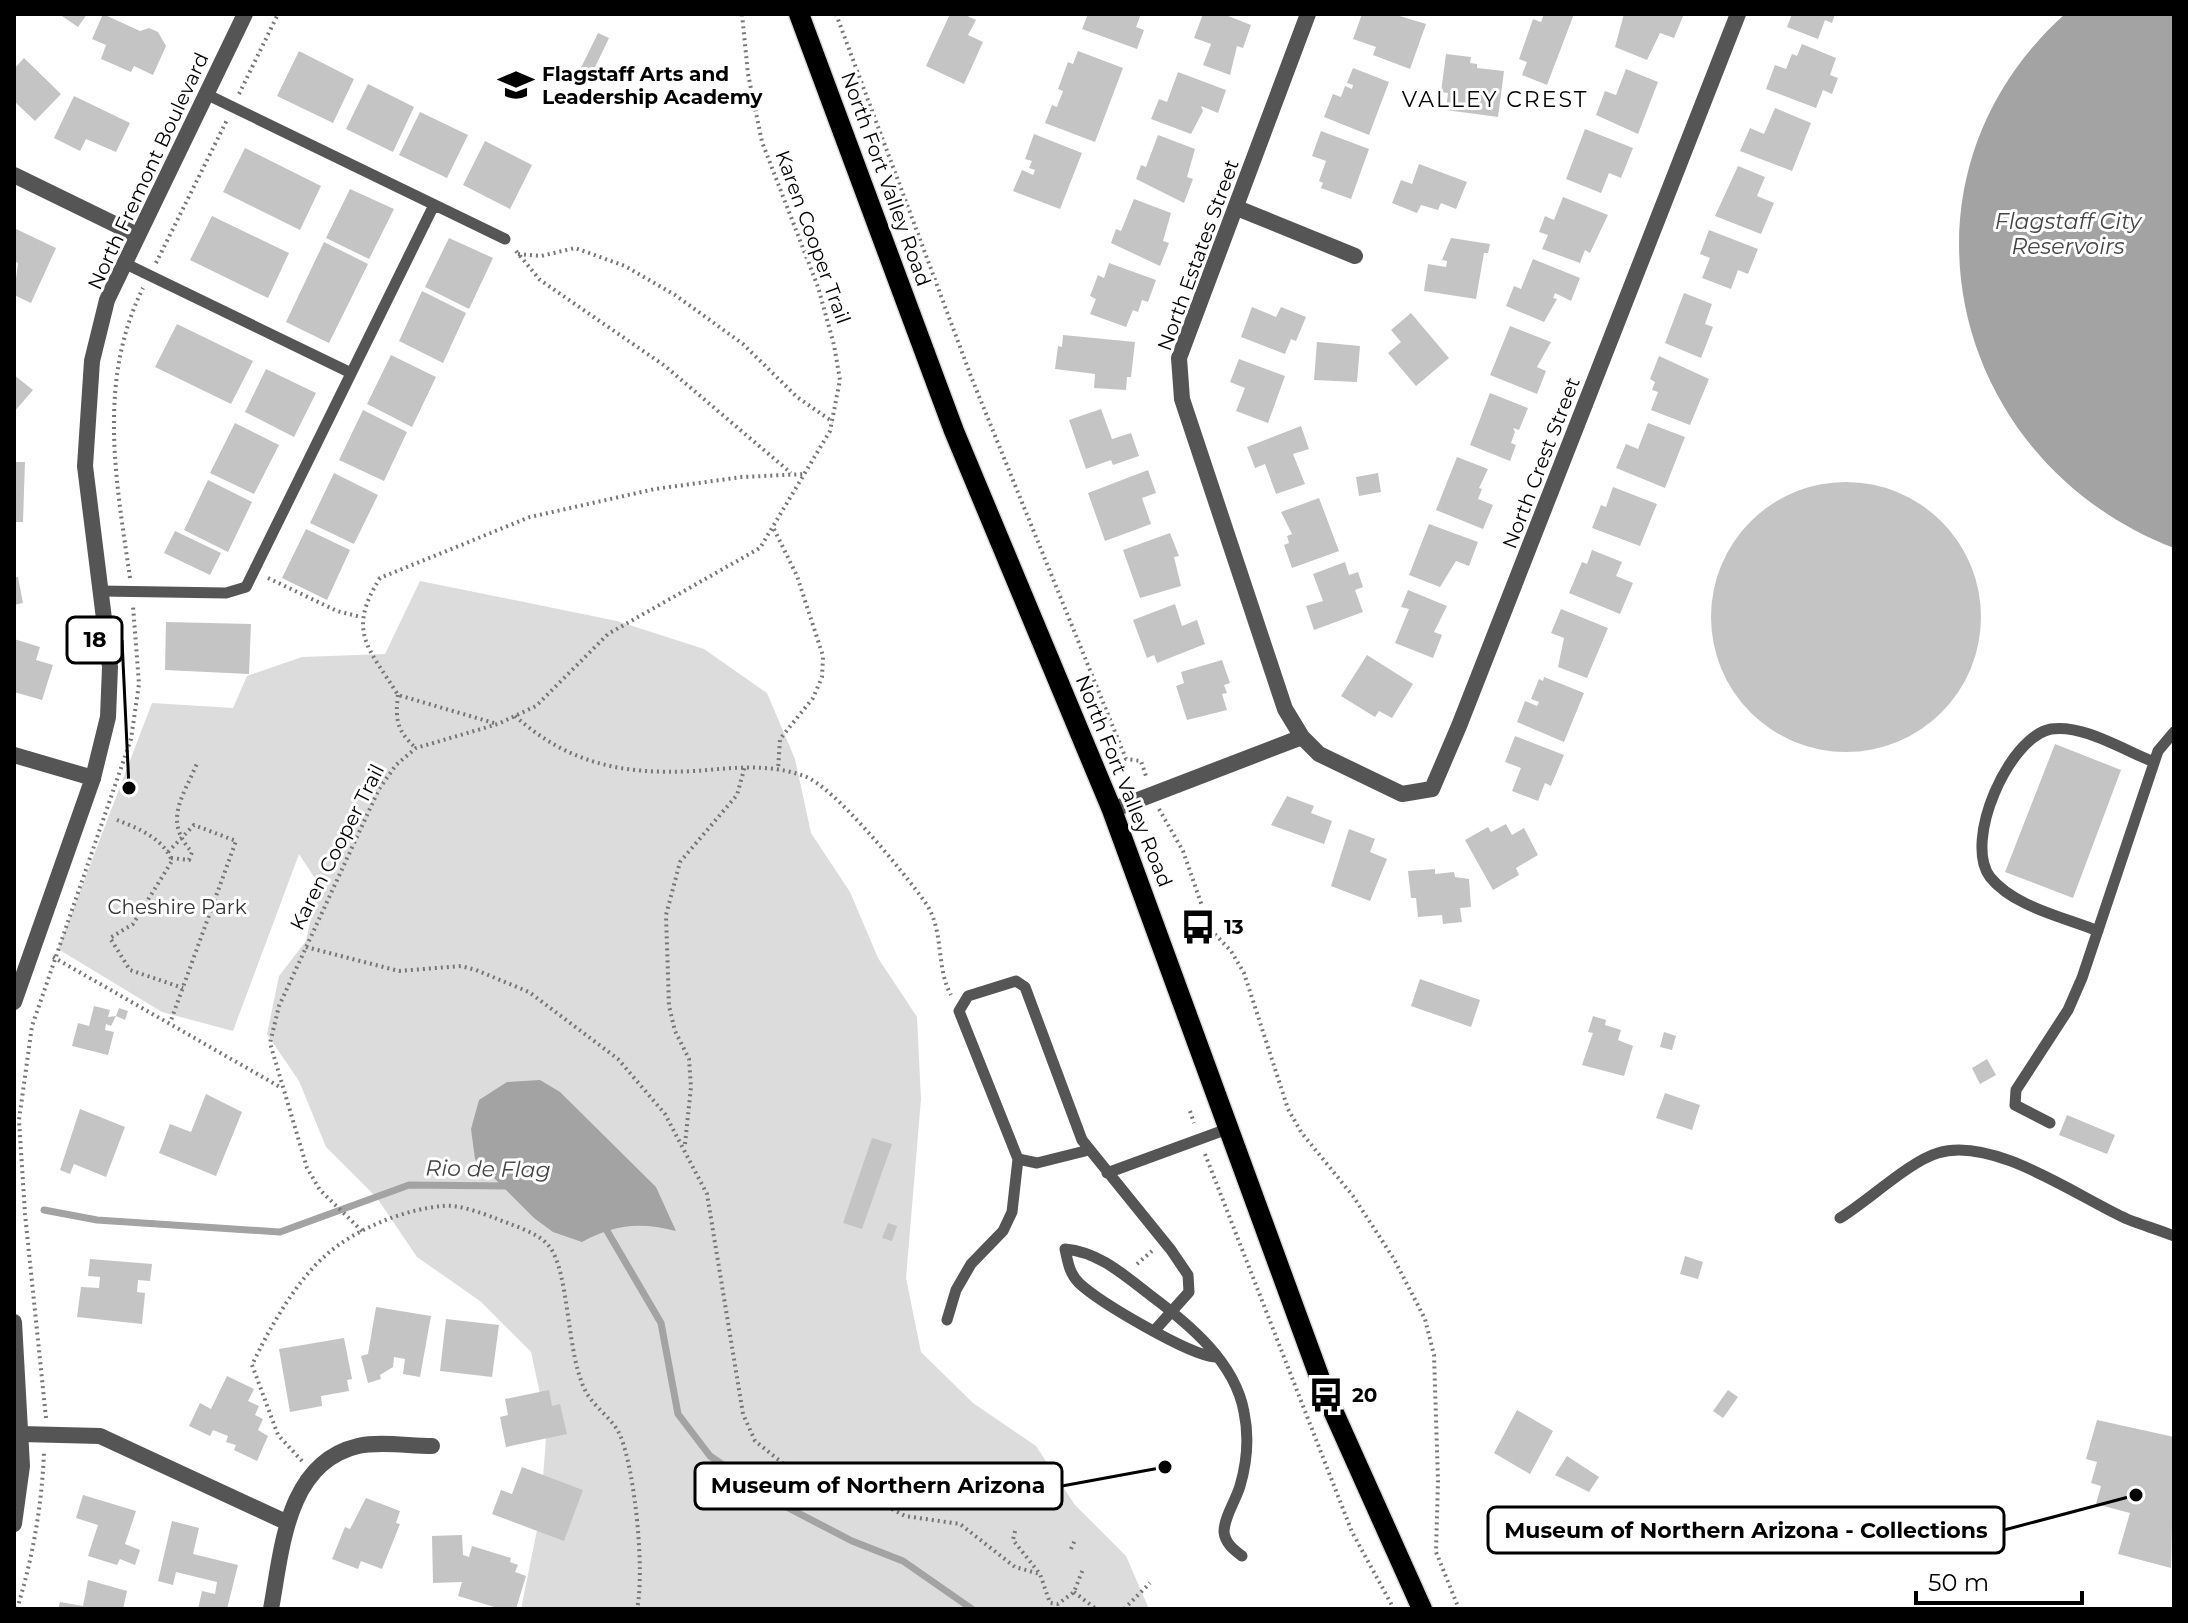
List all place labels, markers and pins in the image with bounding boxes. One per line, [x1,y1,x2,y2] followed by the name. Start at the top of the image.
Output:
[542,62,763,109] place label: Flagstaff Arts and Leadership Academy
[497,66,535,104] school or university icon: Flagstaff Arts and Leadership Academy
[67,617,122,663] callout: 18
[1179,908,1217,946] bus stop icon: 13
[1224,915,1244,939] place label: 13
[1307,1376,1345,1414] bus stop icon: 20
[1352,1383,1377,1407] place label: 20
[695,1463,1062,1509] callout: Museum of Northern Arizona
[1488,1507,2004,1553] callout: Museum of Northern Arizona - Collections

